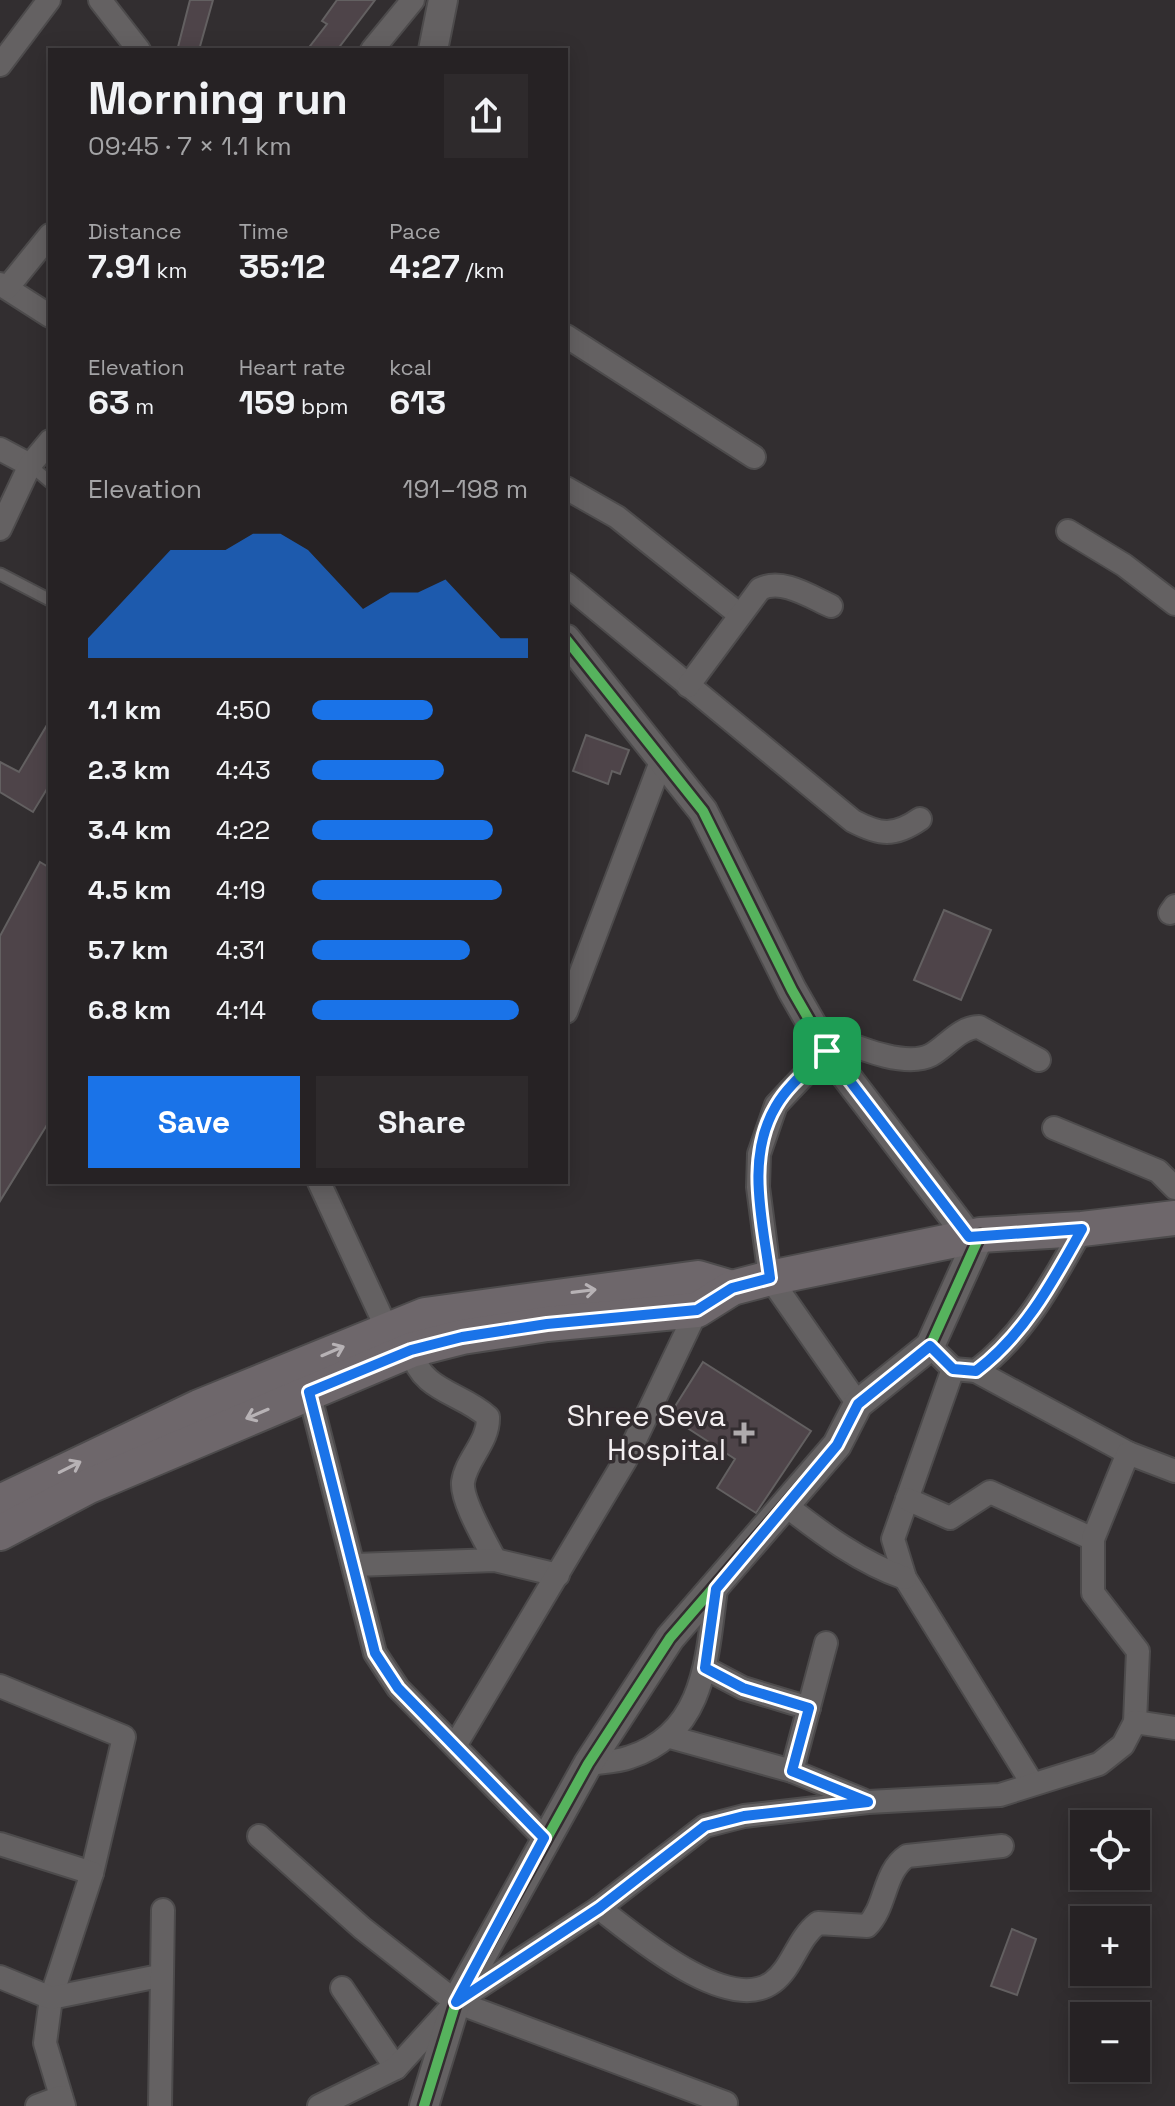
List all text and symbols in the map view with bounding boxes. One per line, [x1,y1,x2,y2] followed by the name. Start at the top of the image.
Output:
[88,71,348,127] text: Morning run
[444,74,528,158] button: share
[88,129,292,163] text: 09:45 · 7 × 1.1 km
[88,217,182,245] text: Distance
[239,217,289,245] text: Time
[389,217,441,245] text: Pace
[88,245,151,288] text: 7.91
[239,245,325,288] text: 35:12
[389,245,460,288] text: 4:27
[151,256,187,284] text: km
[460,256,504,284] text: /km
[88,353,184,381] text: Elevation
[239,353,345,381] text: Heart rate
[389,353,432,381] text: kcal
[88,381,130,424] text: 63
[239,381,295,424] text: 159
[389,381,446,424] text: 613
[130,392,154,420] text: m
[295,392,348,420] text: bpm
[88,472,202,506] text: Elevation
[403,472,528,506] text: 191–198 m
[88,693,161,727] text: 1.1 km
[216,693,271,727] text: 4:50
[88,753,170,787] text: 2.3 km
[216,753,271,787] text: 4:43
[88,813,172,847] text: 3.4 km
[216,813,270,847] text: 4:22
[88,873,171,907] text: 4.5 km
[216,873,266,907] text: 4:19
[88,933,168,967] text: 5.7 km
[216,933,265,967] text: 4:31
[88,993,171,1027] text: 6.8 km
[216,993,266,1027] text: 4:14
[793,1017,861,1085] pin
[805,1029,849,1073] icon: arrive
[88,1076,300,1168] button: Save
[316,1076,528,1168] button: Share
[571,1284,597,1299] one-way arrow
[320,1343,345,1358] one-way arrow
[567,1396,726,1469] place label: Shree Seva Hospital
[245,1408,270,1423] one-way arrow
[733,1422,755,1444] marker: Shree Seva Hospital
[57,1459,81,1474] one-way arrow
[1070,1810,1150,2082] map controls
[1070,1810,1150,1890] button: locate
[1070,1906,1150,1986] button: +
[1070,2002,1150,2082] button: −

